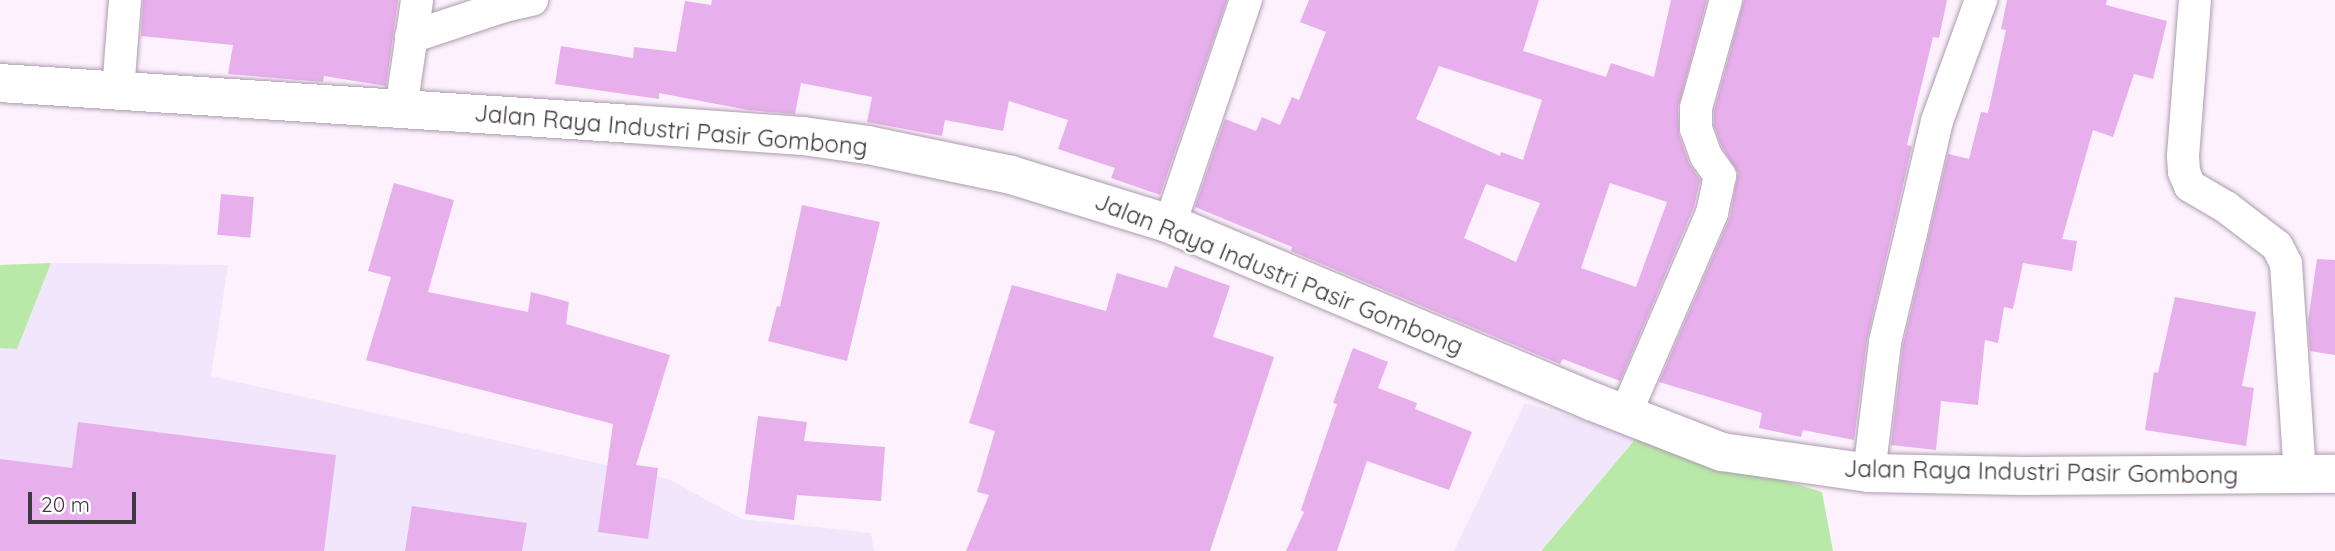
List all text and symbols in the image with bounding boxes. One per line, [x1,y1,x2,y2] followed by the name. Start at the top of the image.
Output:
[473,98,869,162] street label: Jalan Raya Industri Pasir Gombong
[1091,187,1467,361] street label: Jalan Raya Industri Pasir Gombong
[1843,454,2239,490] street label: Jalan Raya Industri Pasir Gombong
[32,477,140,522] scale bar
[41,491,90,517] text: 20 m

